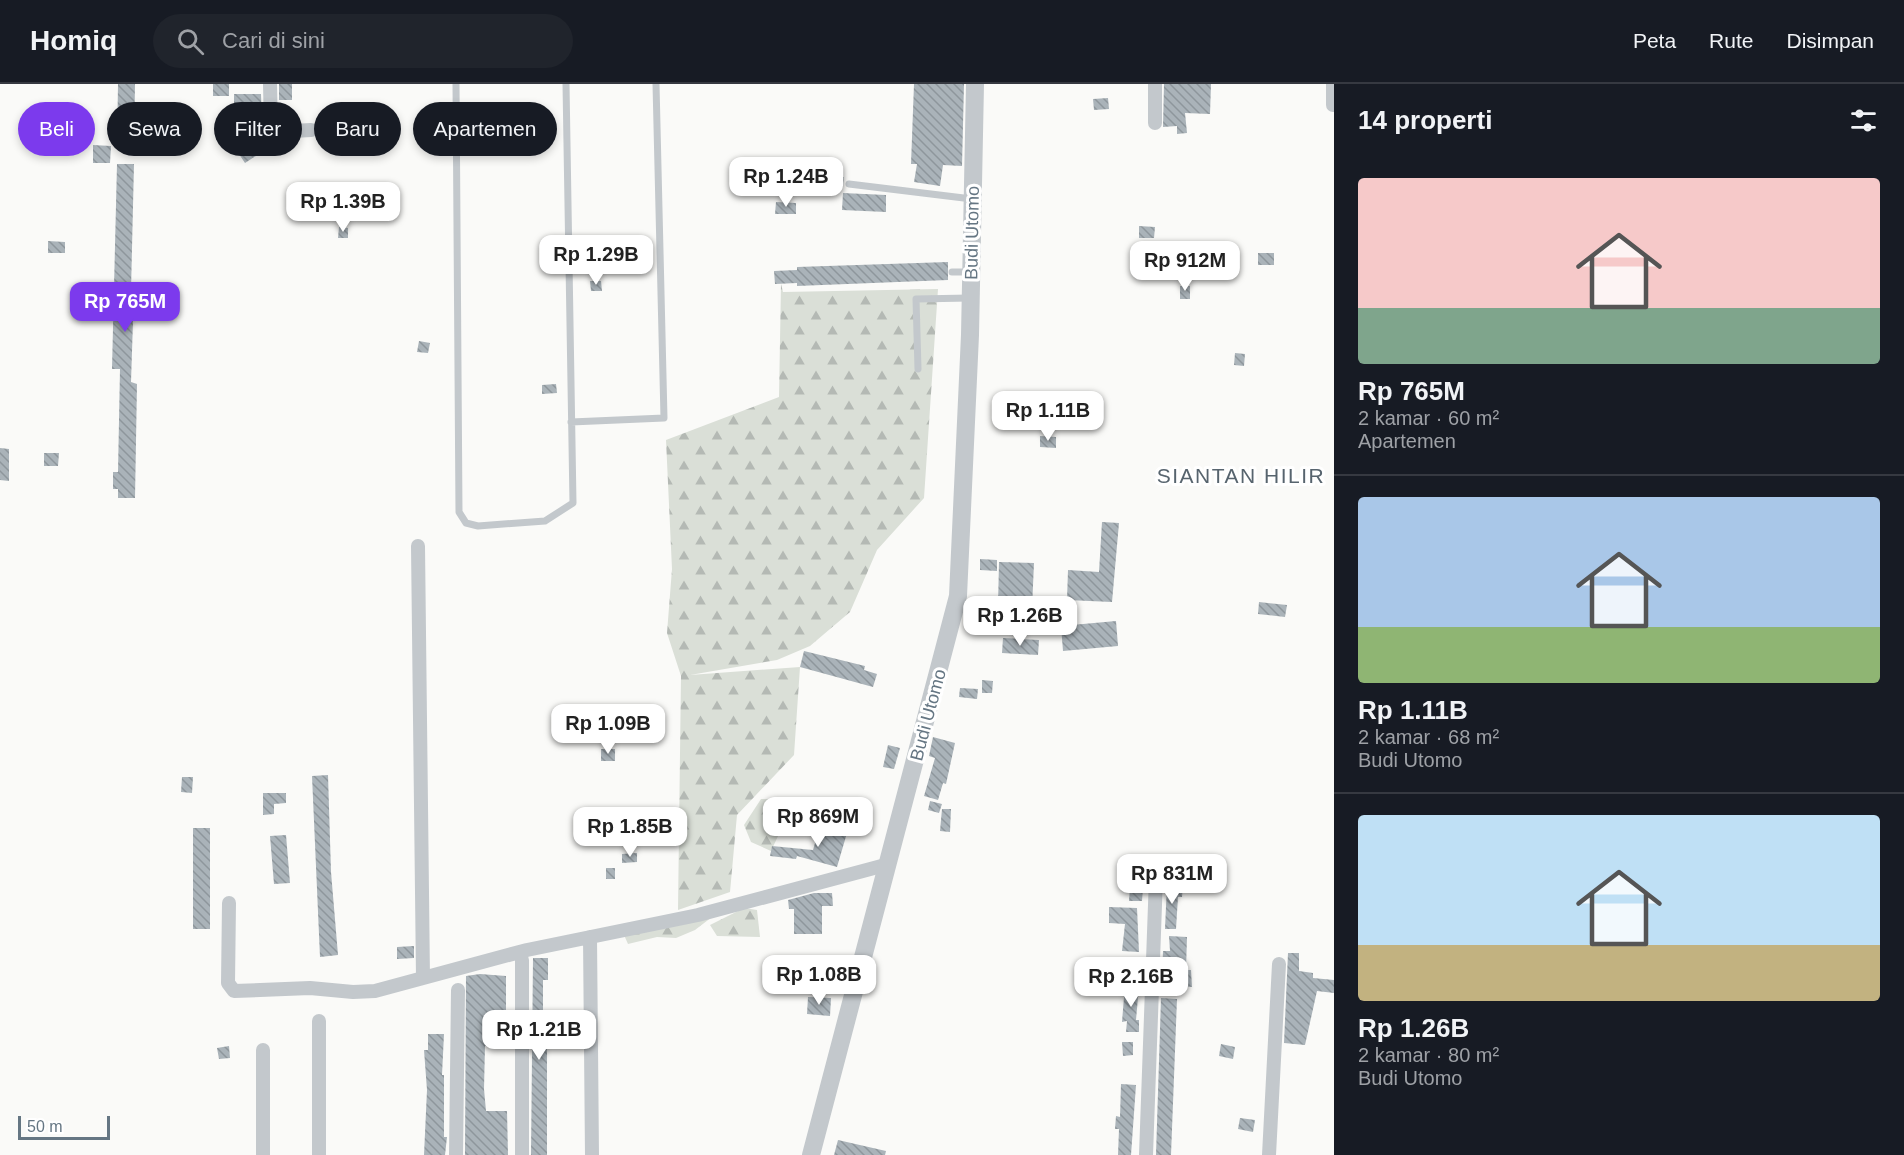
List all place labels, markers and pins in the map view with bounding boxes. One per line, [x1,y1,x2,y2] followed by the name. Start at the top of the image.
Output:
[724,157,848,208] pin: Rp 1.24B
[281,182,405,233] pin: Rp 1.39B
[534,235,658,286] pin: Rp 1.29B
[1130,241,1240,292] pin: Rp 912M
[70,282,180,333] pin: Rp 765M
[986,391,1110,442] pin: Rp 1.11B
[958,596,1082,647] pin: Rp 1.26B
[546,704,670,755] pin: Rp 1.09B
[763,797,873,848] pin: Rp 869M
[568,807,692,858] pin: Rp 1.85B
[1117,854,1227,905] pin: Rp 831M
[757,955,881,1006] pin: Rp 1.08B
[1069,957,1193,1008] pin: Rp 2.16B
[477,1010,601,1061] pin: Rp 1.21B

